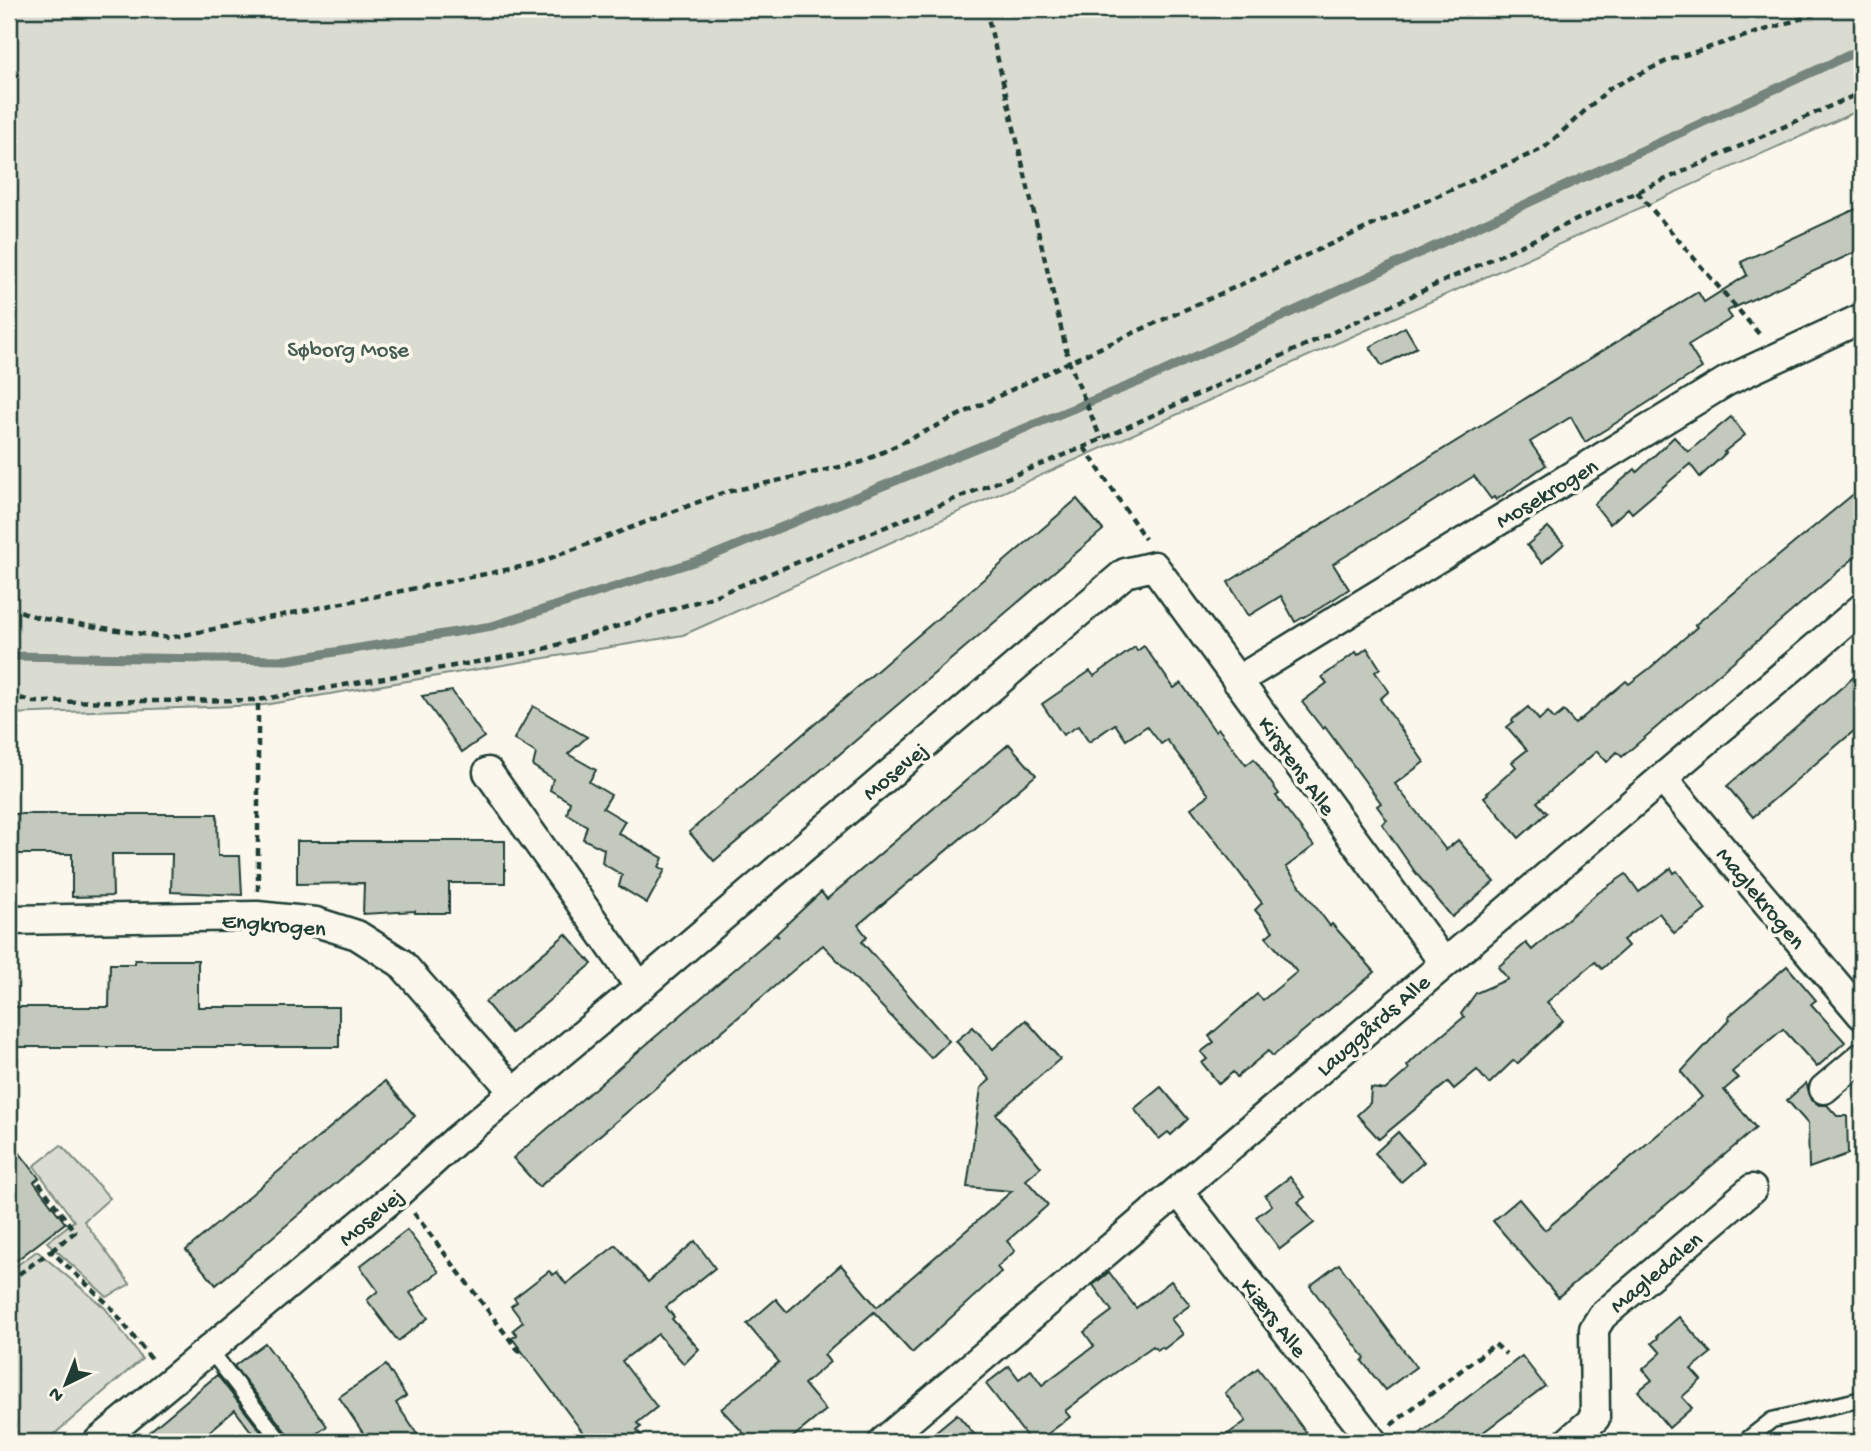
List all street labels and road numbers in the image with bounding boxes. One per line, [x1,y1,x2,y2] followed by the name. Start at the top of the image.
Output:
[1492,454,1604,536] street label: Mosekrogen
[1250,712,1341,823] street label: Kirstens Alle
[858,738,934,808] street label: Mosevej
[1709,843,1810,956] street label: Maglekrogen
[220,908,327,944] street label: Engkrogen
[1312,969,1438,1083] street label: Lauggårds Alle
[334,1184,410,1254] street label: Mosevej
[1605,1227,1709,1320] street label: Magledalen
[1233,1274,1312,1365] street label: Kiærs Alle

